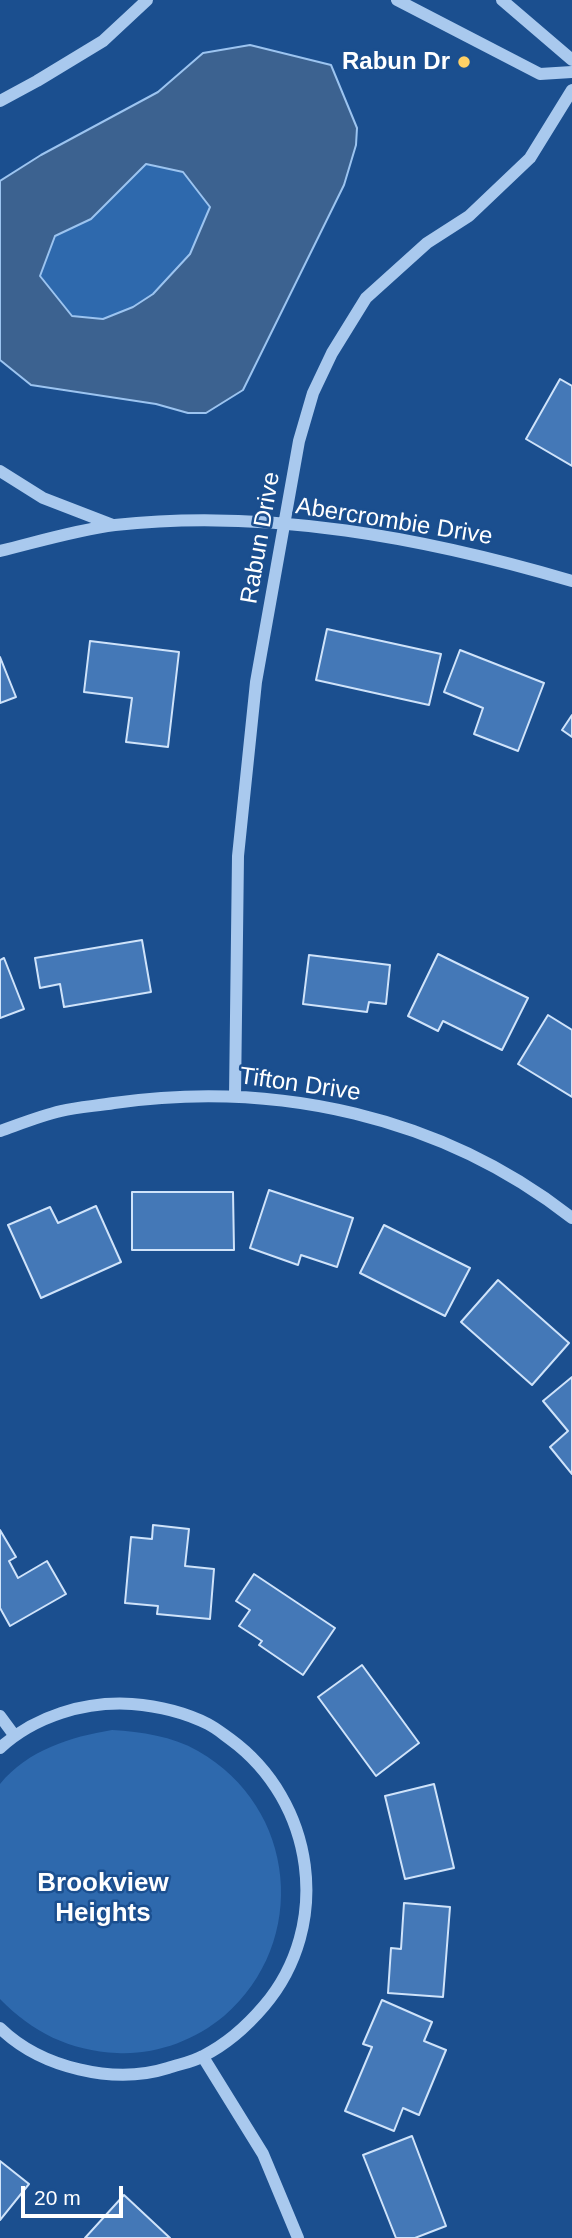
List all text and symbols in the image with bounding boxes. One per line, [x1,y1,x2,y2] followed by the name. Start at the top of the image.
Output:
[342,48,450,76] place label: Rabun Dr
[456,54,472,70] marker: Rabun Dr
[235,470,287,606] street label: Rabun Drive
[294,492,494,552] street label: Abercrombie Drive
[238,1062,362,1108] street label: Tifton Drive
[37,1868,169,1930] district label: Brookview Heights
[24,2172,126,2216] scale bar
[34,2186,81,2209] text: 20 m

